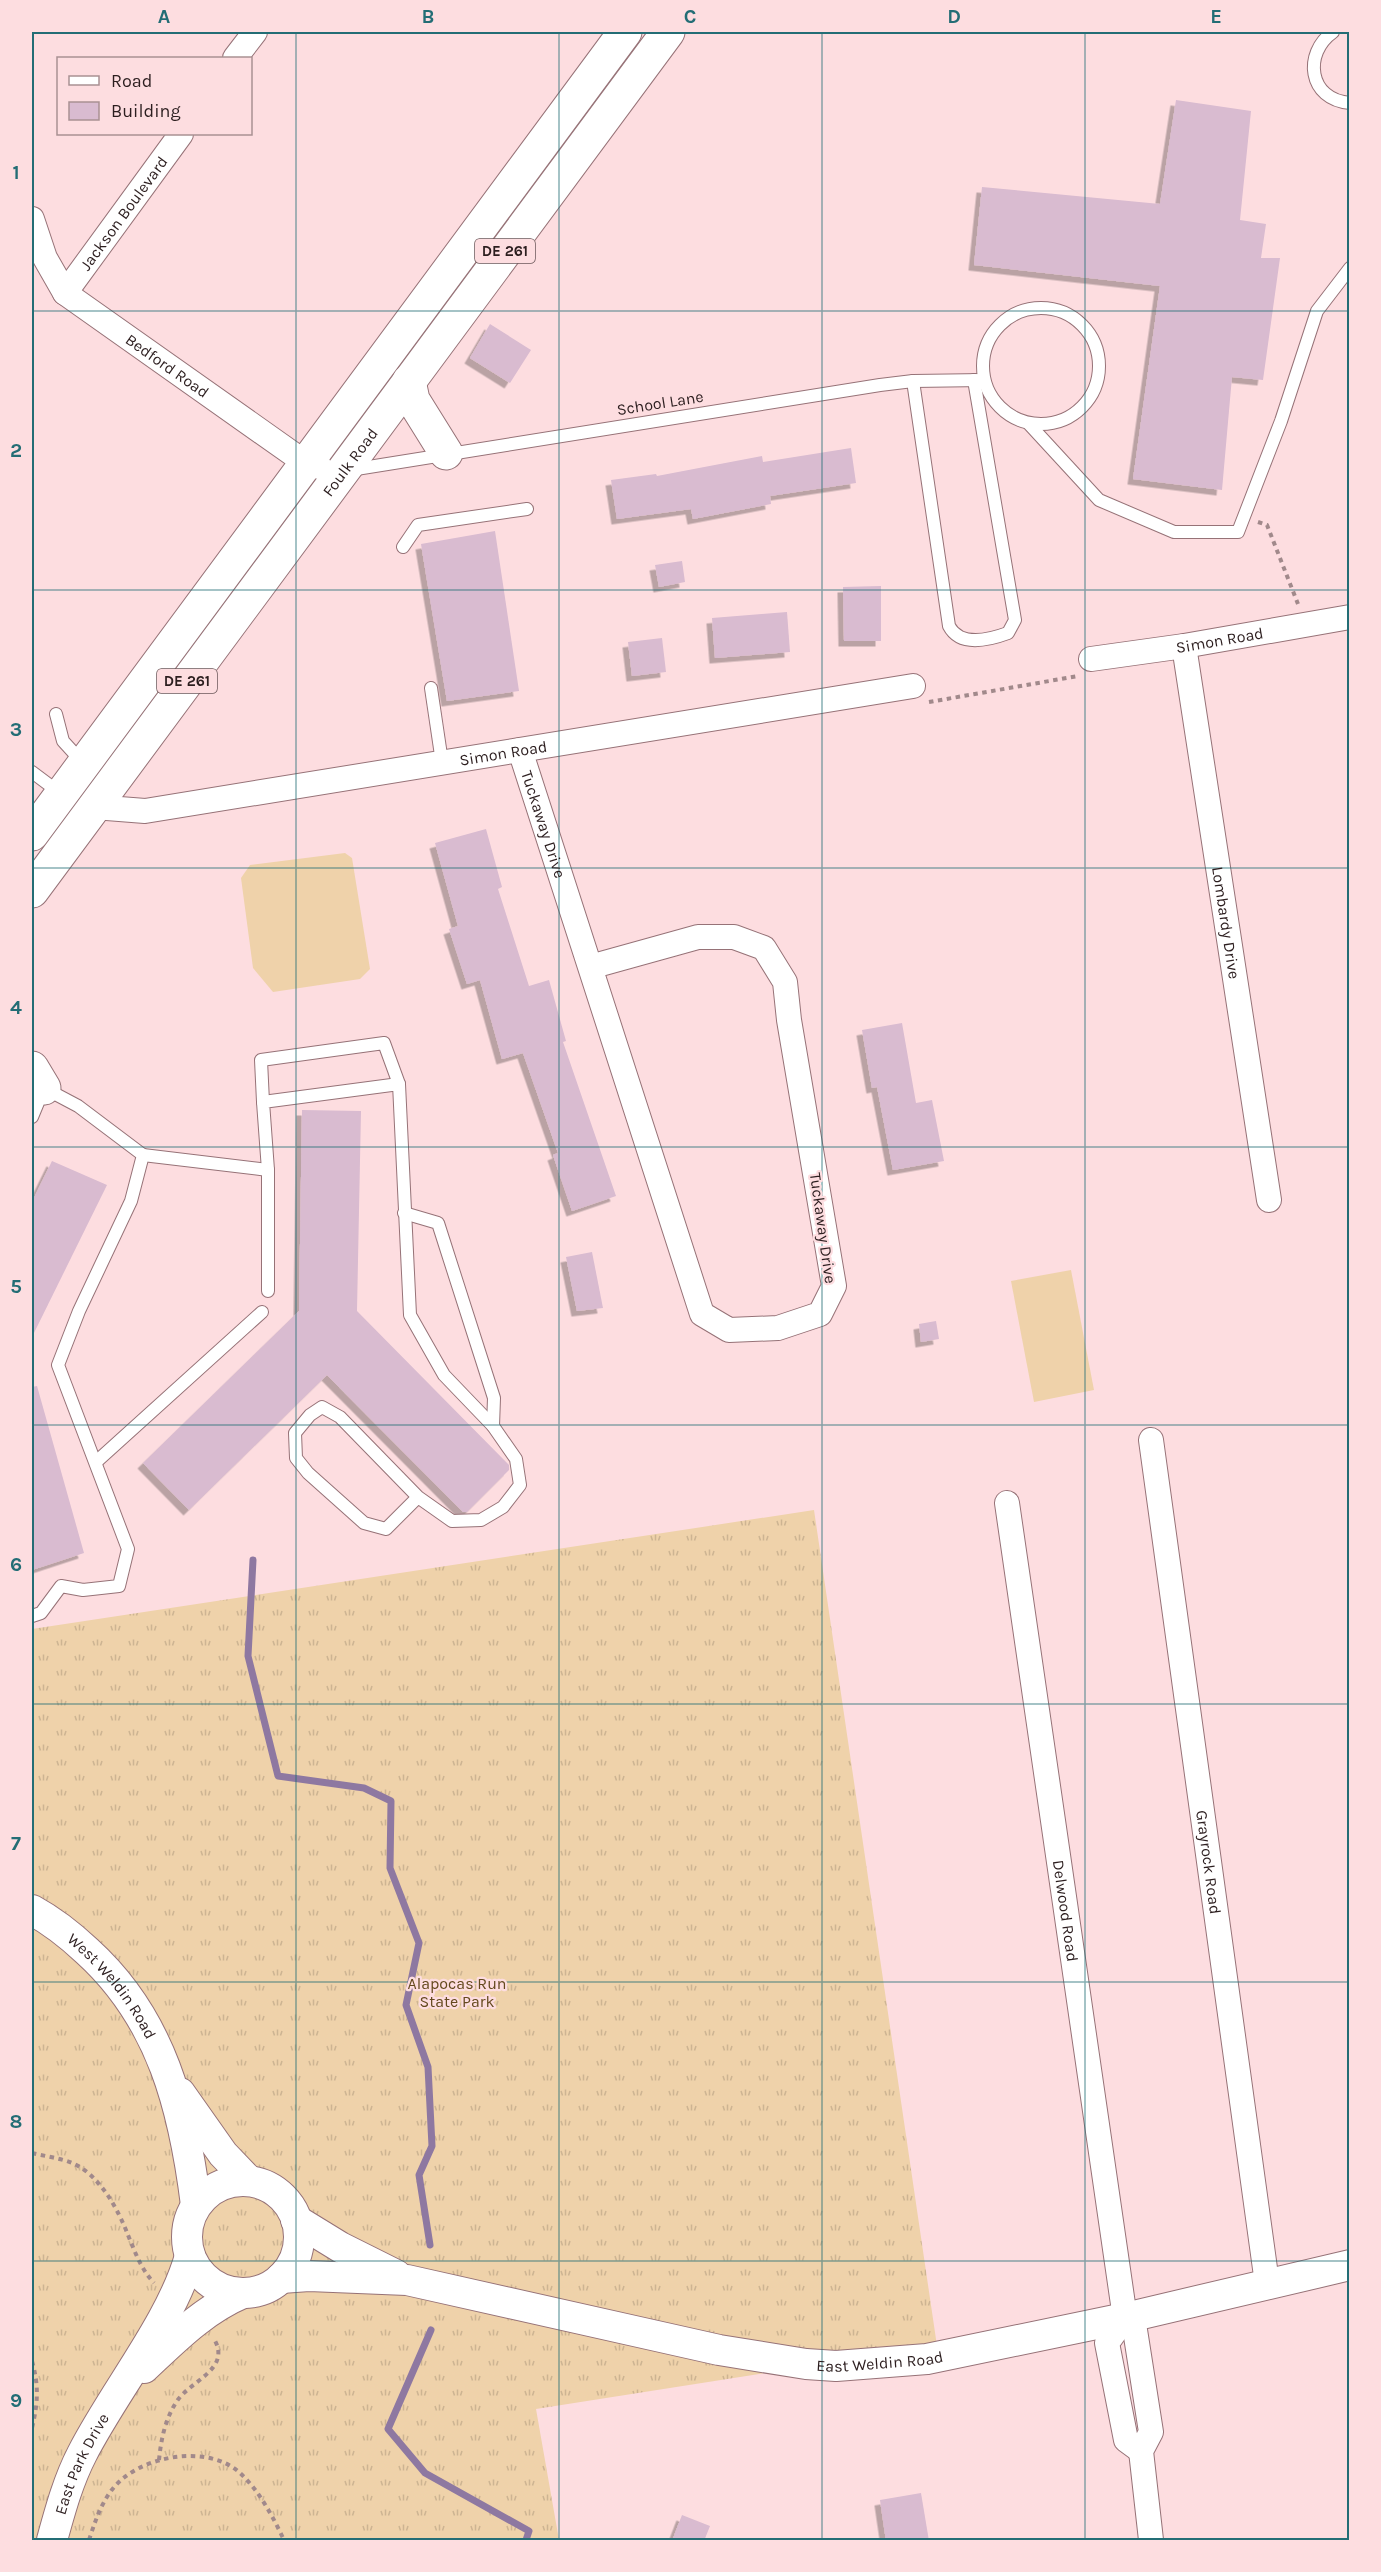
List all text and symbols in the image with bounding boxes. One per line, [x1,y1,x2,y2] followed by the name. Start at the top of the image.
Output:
[158,5,171,28] text: A
[422,5,434,28] text: B
[684,5,696,28] text: C
[947,5,961,28] text: D
[1210,5,1222,28] text: E
[57,57,252,135] legend
[111,70,152,92] text: Road
[111,100,181,122] text: Building
[75,152,171,274] street label: Jackson Boulevard
[12,161,20,184] text: 1
[475,239,535,263] road number: DE 261
[122,329,213,401] street label: Bedford Road
[615,387,705,419] street label: School Lane
[318,424,381,500] street label: Foulk Road
[10,439,22,462] text: 2
[1175,623,1265,657] street label: Simon Road
[157,669,217,693] road number: DE 261
[10,718,22,741] text: 3
[458,736,548,769] street label: Simon Road
[518,768,570,880] street label: Tuckaway Drive
[1208,865,1244,980] street label: Lombardy Drive
[10,996,22,1019] text: 4
[806,1171,840,1285] street label: Tuckaway Drive
[10,1275,22,1298] text: 5
[10,1553,22,1576] text: 6
[1193,1809,1226,1915] street label: Grayrock Road
[11,1832,21,1855] text: 7
[1049,1859,1083,1963] street label: Delwood Road
[64,1929,161,2042] street label: West Weldin Road
[408,1974,507,2011] park label: Alapocas Run State Park
[10,2110,22,2133] text: 8
[816,2346,945,2376] street label: East Weldin Road
[10,2389,22,2412] text: 9
[50,2409,113,2517] street label: East Park Drive

